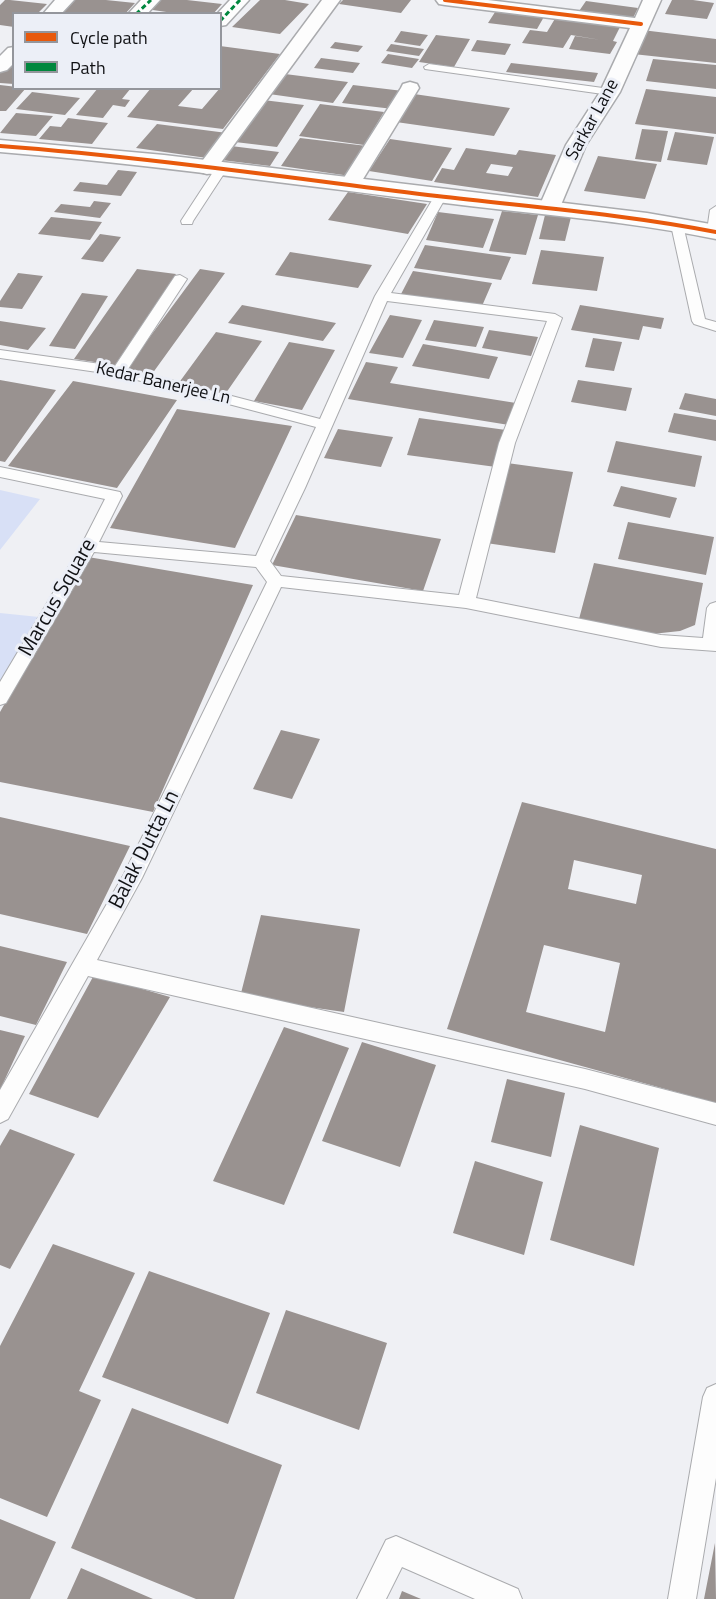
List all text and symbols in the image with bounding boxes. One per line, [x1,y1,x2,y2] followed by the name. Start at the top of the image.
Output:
[12,12,222,90] legend
[70,24,148,51] text: Cycle path
[70,54,106,81] text: Path
[562,76,624,164] street label: Sarkar Lane
[94,358,232,410] street label: Kedar Banerjee Ln
[14,535,102,661] street label: Marcus Square
[104,787,186,913] street label: Balak Dutta Ln

